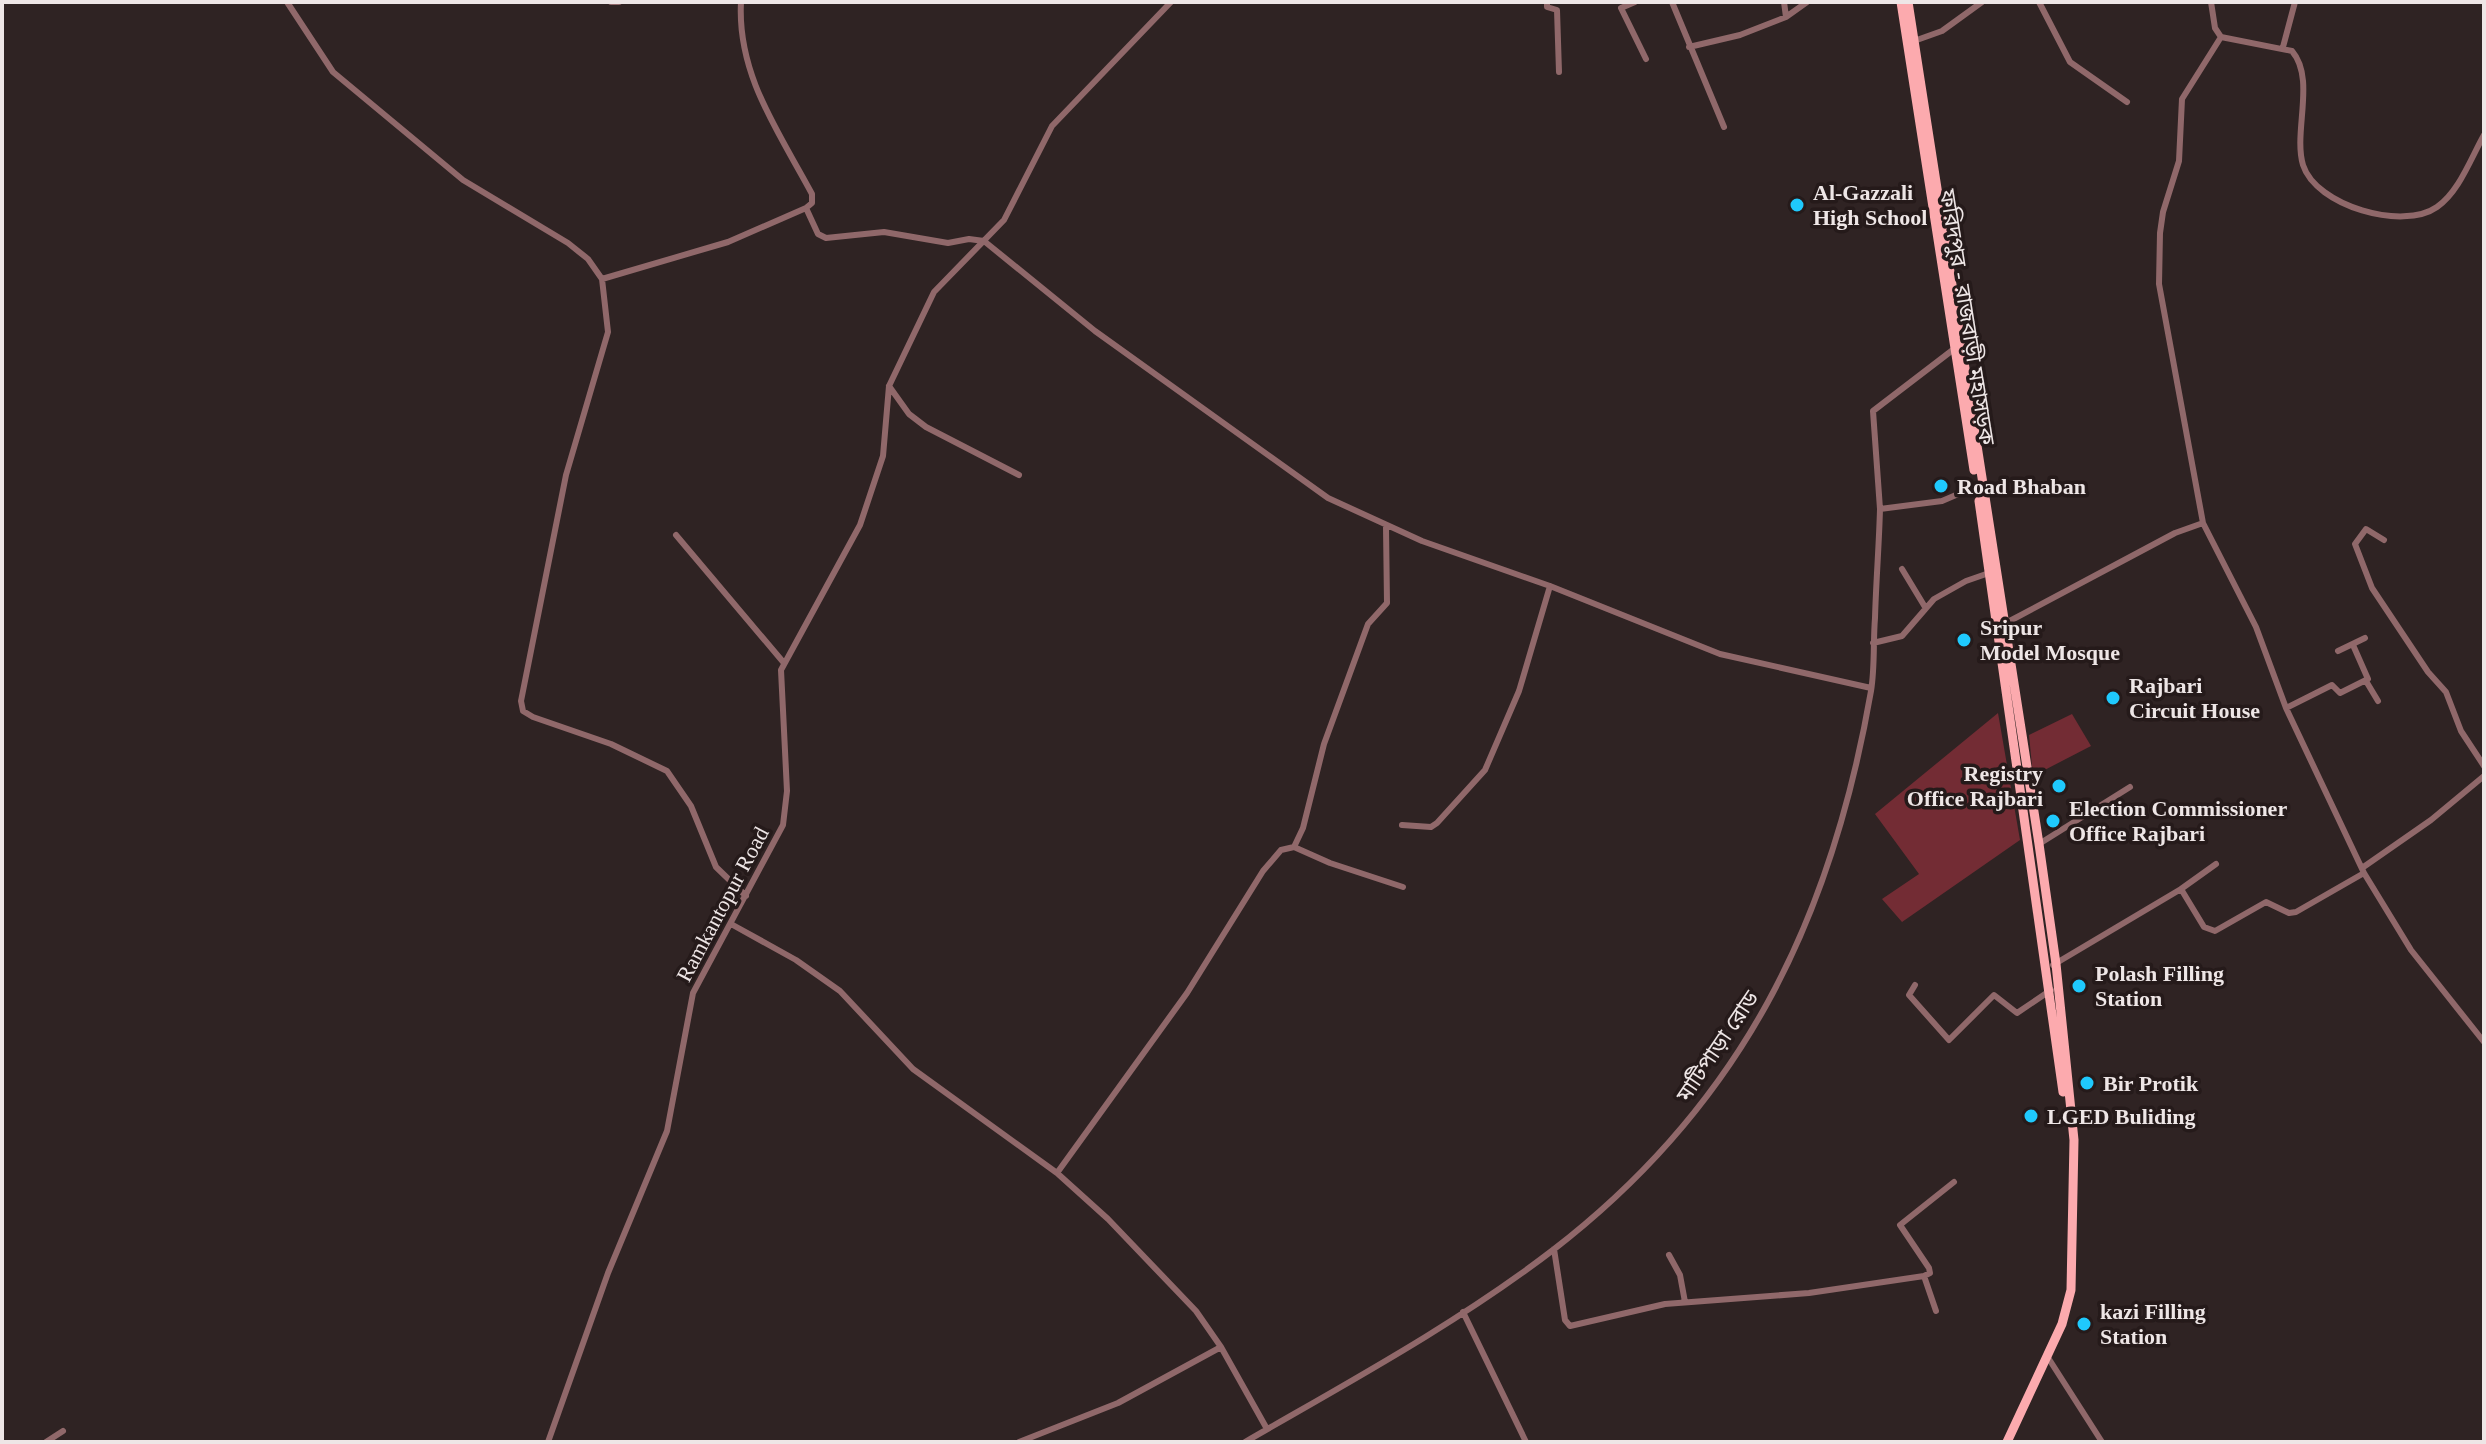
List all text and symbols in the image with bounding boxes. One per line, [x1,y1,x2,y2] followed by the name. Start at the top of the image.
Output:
[1813,180,1927,230] place label: Al-Gazzali High School
[1934,186,2000,447] street label: ফরিদপুর - রাজবাড়ী মহাসড়ক
[1788,196,1806,214] marker: Al-Gazzali High School
[1957,474,2086,499] place label: Road Bhaban
[1932,477,1950,495] marker: Road Bhaban
[1980,615,2120,665] place label: Sripur Model Mosque
[1955,631,1973,649] marker: Sripur Model Mosque
[2129,673,2260,723] place label: Rajbari Circuit House
[2104,689,2122,707] marker: Rajbari Circuit House
[1907,761,2043,811] place label: Registry Office Rajbari
[2050,777,2068,795] marker: Registry Office Rajbari
[2069,796,2287,846] place label: Election Commissioner Office Rajbari
[2044,812,2062,830] marker: Election Commissioner Office Rajbari
[671,823,774,986] street label: Ramkantopur Road
[2095,961,2224,1011] place label: Polash Filling Station
[2070,977,2088,995] marker: Polash Filling Station
[1671,986,1764,1107] street label: মাটিপাড়া রোড
[2103,1071,2199,1096] place label: Bir Protik
[2078,1074,2096,1092] marker: Bir Protik
[2047,1104,2196,1129] place label: LGED Buliding
[2022,1107,2040,1125] marker: LGED Buliding
[2100,1299,2206,1349] place label: kazi Filling Station
[2075,1315,2093,1333] marker: kazi Filling Station

